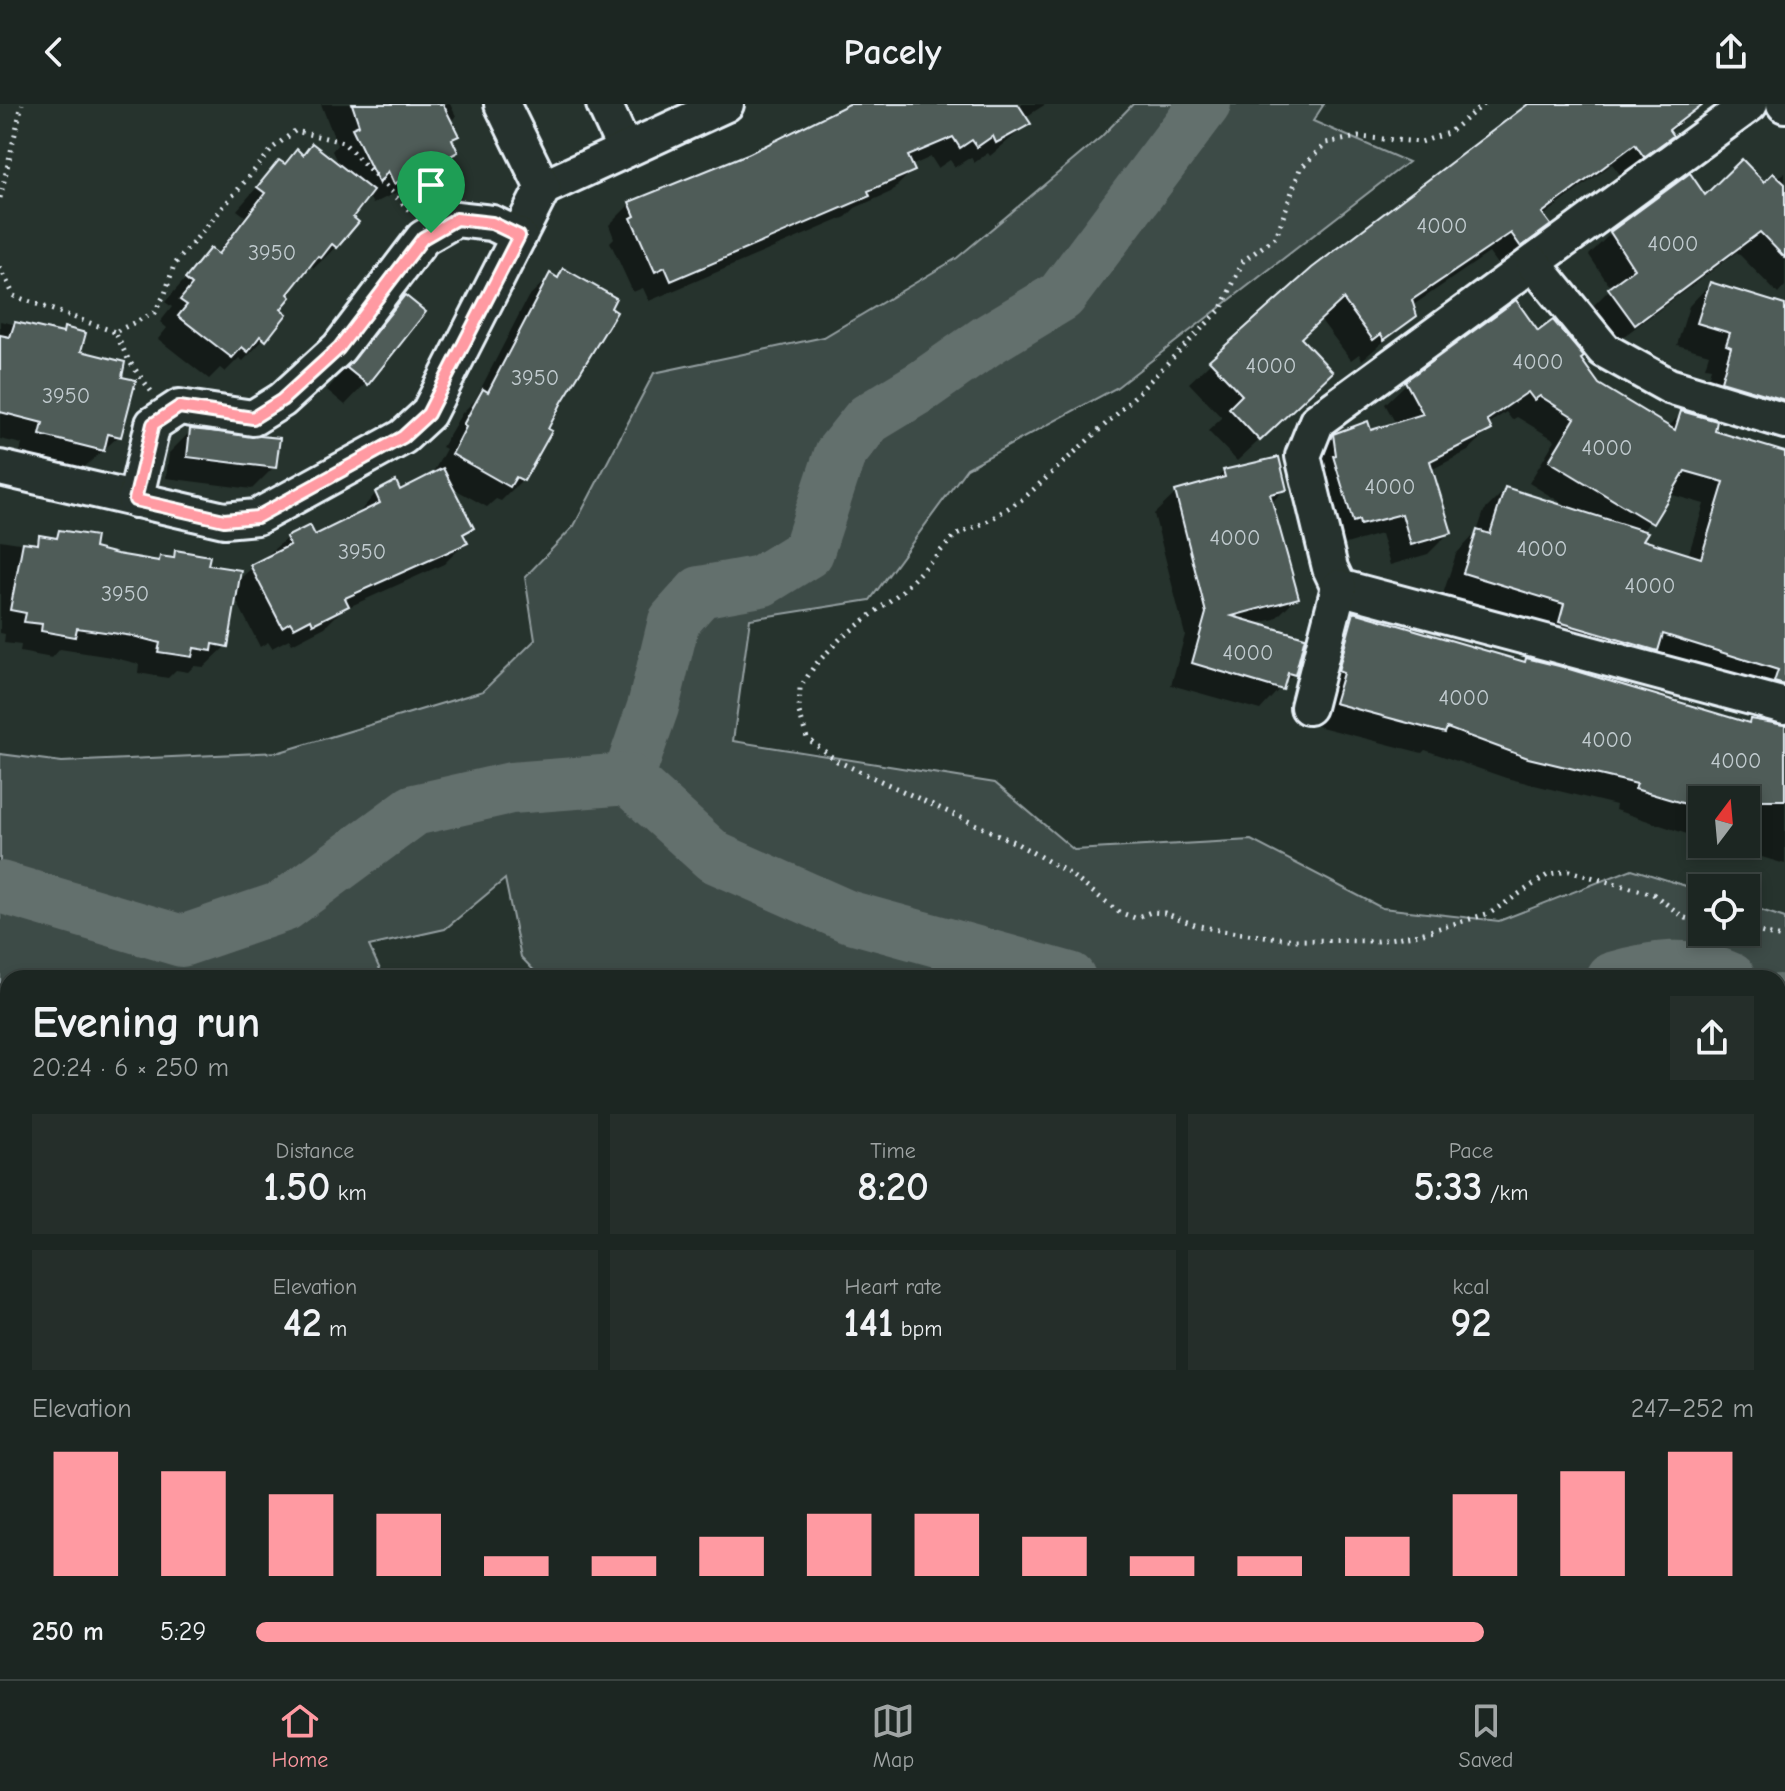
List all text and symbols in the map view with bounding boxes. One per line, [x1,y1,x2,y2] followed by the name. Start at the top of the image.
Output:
[32,30,76,74] icon: back
[1709,30,1753,74] icon: share
[844,32,941,73] text: Pacely
[397,151,465,233] pin
[409,163,453,207] icon: arrive
[1417,213,1467,239] house number: 4000
[1648,231,1698,257] house number: 4000
[248,240,296,266] house number: 3950
[1513,349,1563,375] house number: 4000
[1246,353,1296,379] house number: 4000
[511,365,559,391] house number: 3950
[42,383,90,409] house number: 3950
[1582,435,1632,461] house number: 4000
[1365,474,1415,500] house number: 4000
[1210,525,1260,551] house number: 4000
[1517,536,1567,562] house number: 4000
[338,539,386,565] house number: 3950
[1625,573,1675,599] house number: 4000
[101,581,149,607] house number: 3950
[1223,640,1273,666] house number: 4000
[1439,685,1489,711] house number: 4000
[1582,727,1632,753] house number: 4000
[1711,748,1761,774] house number: 4000
[1688,786,1760,858] north arrow
[1688,786,1760,946] map controls
[1688,874,1760,946] button: locate
[1670,996,1754,1080] button: share
[32,997,260,1048] text: Evening run
[32,1053,229,1083] text: 20:24 · 6 × 250 m
[276,1138,354,1164] text: Distance
[870,1138,916,1164] text: Time
[1449,1138,1493,1164] text: Pace
[263,1164,330,1210] text: 1.50
[857,1164,929,1210] text: 8:20
[1414,1164,1483,1210] text: 5:33
[330,1180,367,1206] text: km
[1483,1180,1528,1206] text: /km
[273,1274,357,1300] text: Elevation
[845,1274,942,1300] text: Heart rate
[1453,1274,1489,1300] text: kcal
[283,1300,322,1346] text: 42
[844,1300,893,1346] text: 141
[1451,1300,1491,1346] text: 92
[322,1316,347,1342] text: m
[893,1316,942,1342] text: bpm
[32,1394,132,1424] text: Elevation
[1631,1394,1754,1424] text: 247–252 m
[32,1617,104,1647] text: 250 m
[160,1617,206,1647] text: 5:29
[272,1699,328,1773] tab: Home
[871,1699,915,1773] tab: Map
[1459,1699,1513,1773] tab: Saved

